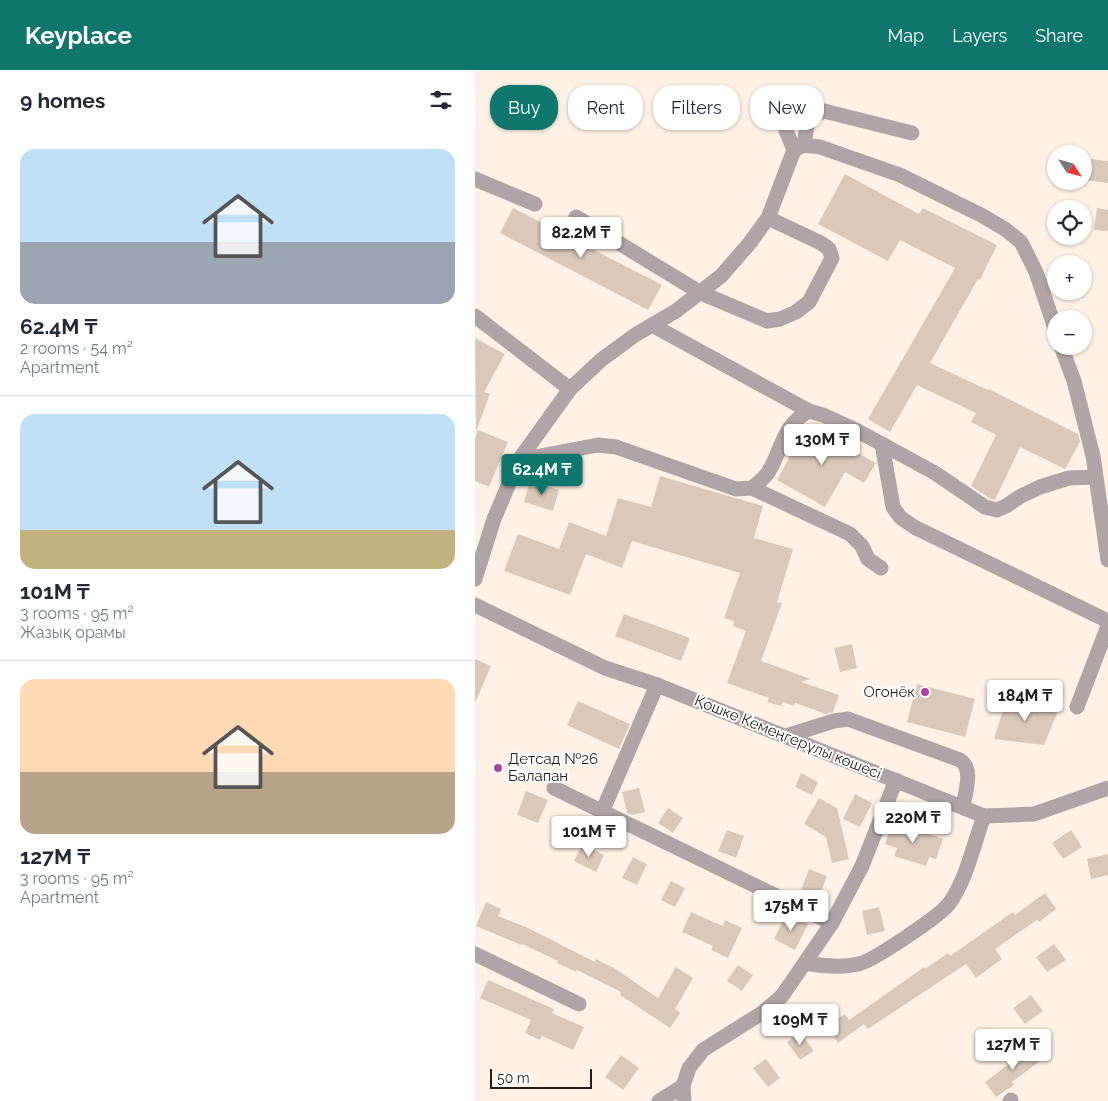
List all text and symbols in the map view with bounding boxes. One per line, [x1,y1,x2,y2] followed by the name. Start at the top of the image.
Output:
[25,21,132,50] text: Keyplace
[888,25,924,46] text: Map
[952,25,1007,46] text: Layers
[1035,25,1083,46] text: Share
[490,85,558,130] chip: Buy
[568,85,643,130] chip: Rent
[653,85,740,130] chip: Filters
[750,85,824,130] chip: New
[427,86,455,114] icon: filters
[20,88,105,113] text: 9 homes
[1047,145,1093,190] north arrow
[1047,145,1092,355] map controls
[193,181,283,271] icon: home
[1047,200,1092,245] button: locate
[535,216,627,259] pin: 82.2M ₸
[552,223,610,242] text: 82.2M ₸
[1047,255,1092,300] button: +
[1047,310,1092,355] button: −
[20,314,98,339] text: 62.4M ₸
[20,339,133,358] text: 2 rooms · 54 m²
[20,358,99,377] text: Apartment
[781,424,863,466] pin: 130M ₸
[795,430,849,449] text: 130M ₸
[193,447,283,537] icon: home
[496,454,588,496] pin: 62.4M ₸
[512,460,572,479] text: 62.4M ₸
[20,579,90,604] text: 101M ₸
[20,604,134,623] text: 3 rooms · 95 m²
[20,623,126,642] text: Жазық орамы
[984,680,1066,722] pin: 184M ₸
[863,683,915,701] place label: Огонёк
[919,686,931,698] marker: Огонёк
[998,686,1052,705] text: 184M ₸
[692,691,884,783] street label: Қошке Кемеңгерұлы көшесі
[193,712,283,802] icon: home
[508,750,598,785] place label: Детсад №26 Балапан
[492,762,504,774] marker: Детсад №26 Балапан
[872,802,954,844] pin: 220M ₸
[885,808,941,827] text: 220M ₸
[548,816,630,858] pin: 101M ₸
[562,822,616,841] text: 101M ₸
[20,844,90,869] text: 127M ₸
[20,869,134,888] text: 3 rooms · 95 m²
[20,888,99,907] text: Apartment
[750,890,832,932] pin: 175M ₸
[764,896,818,915] text: 175M ₸
[759,1004,841,1046] pin: 109M ₸
[773,1010,827,1029] text: 109M ₸
[972,1028,1054,1071] pin: 127M ₸
[986,1035,1040,1054] text: 127M ₸
[490,1066,593,1089] scale bar
[497,1070,530,1086] text: 50 m

